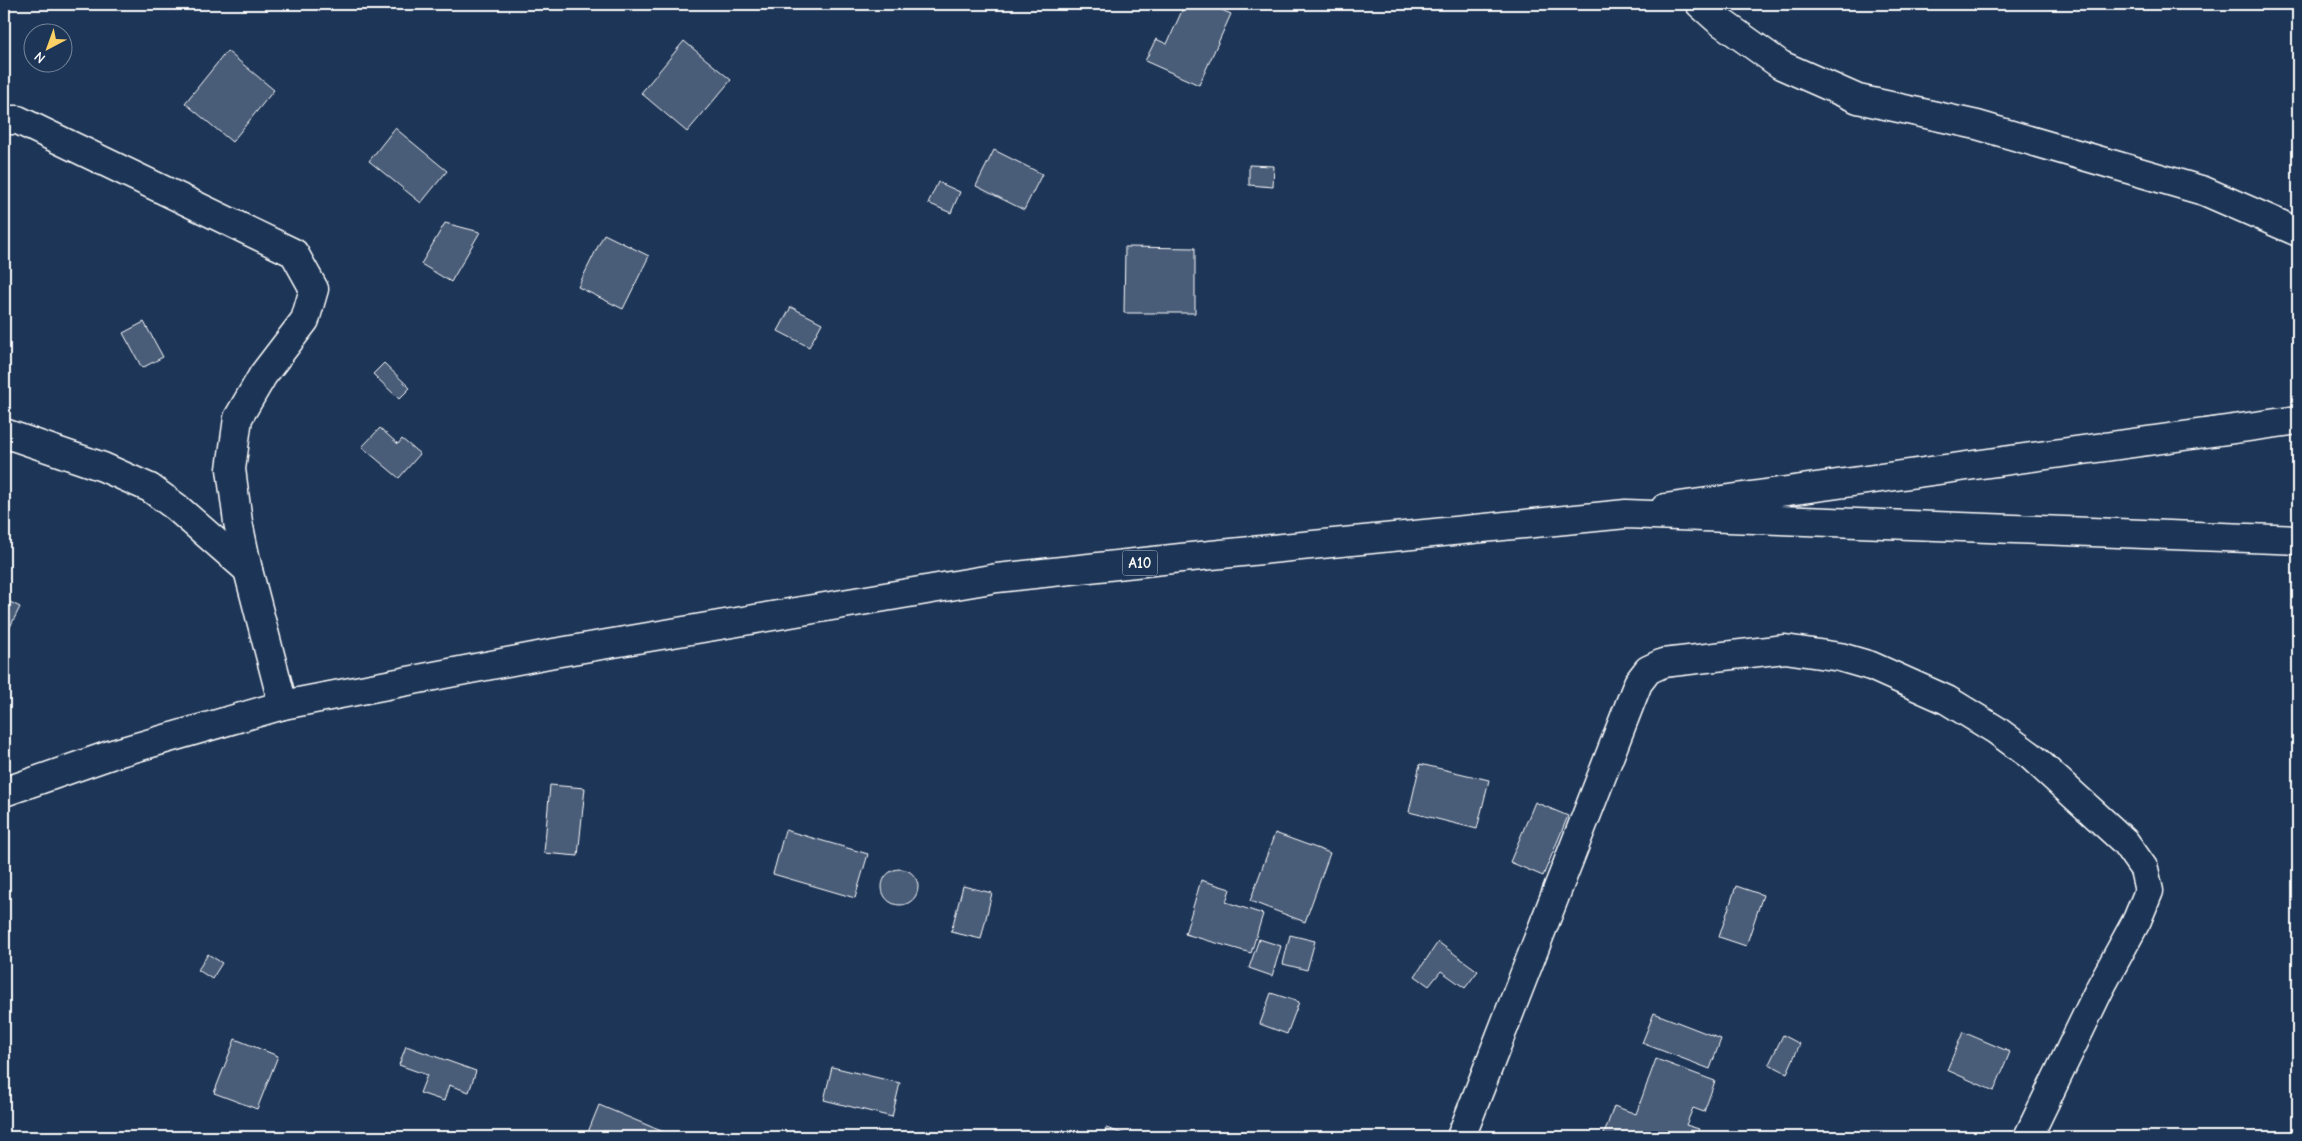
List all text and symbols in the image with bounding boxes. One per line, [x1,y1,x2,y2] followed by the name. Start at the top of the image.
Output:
[22,22,72,72] north arrow
[31,48,49,67] text: N
[1122,550,1158,576] road number: A10

